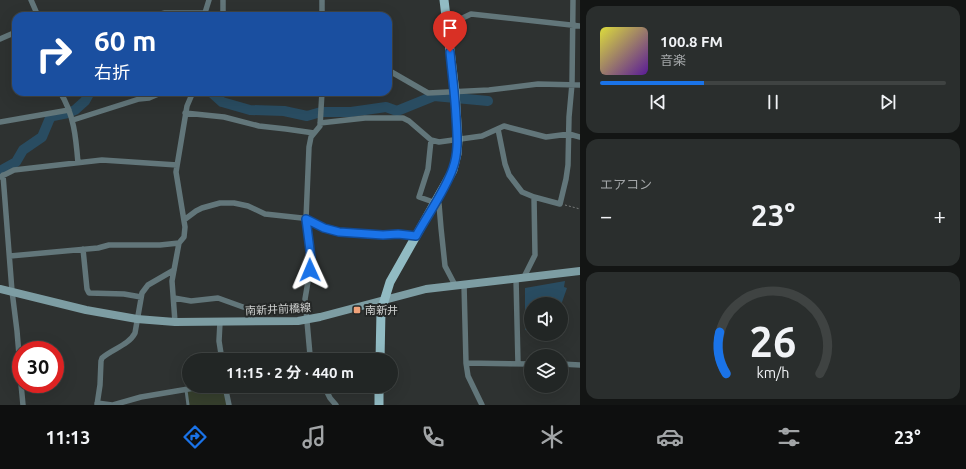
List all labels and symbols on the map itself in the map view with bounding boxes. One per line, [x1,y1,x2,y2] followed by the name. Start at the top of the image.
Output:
[433,11,467,52] pin
[289,249,331,291] position arrow
[245,301,311,317] street label: 南新井前橋線
[365,304,398,316] place label: 南新井
[352,305,362,315] marker: 南新井
[12,341,64,393] speed limit sign: 30

